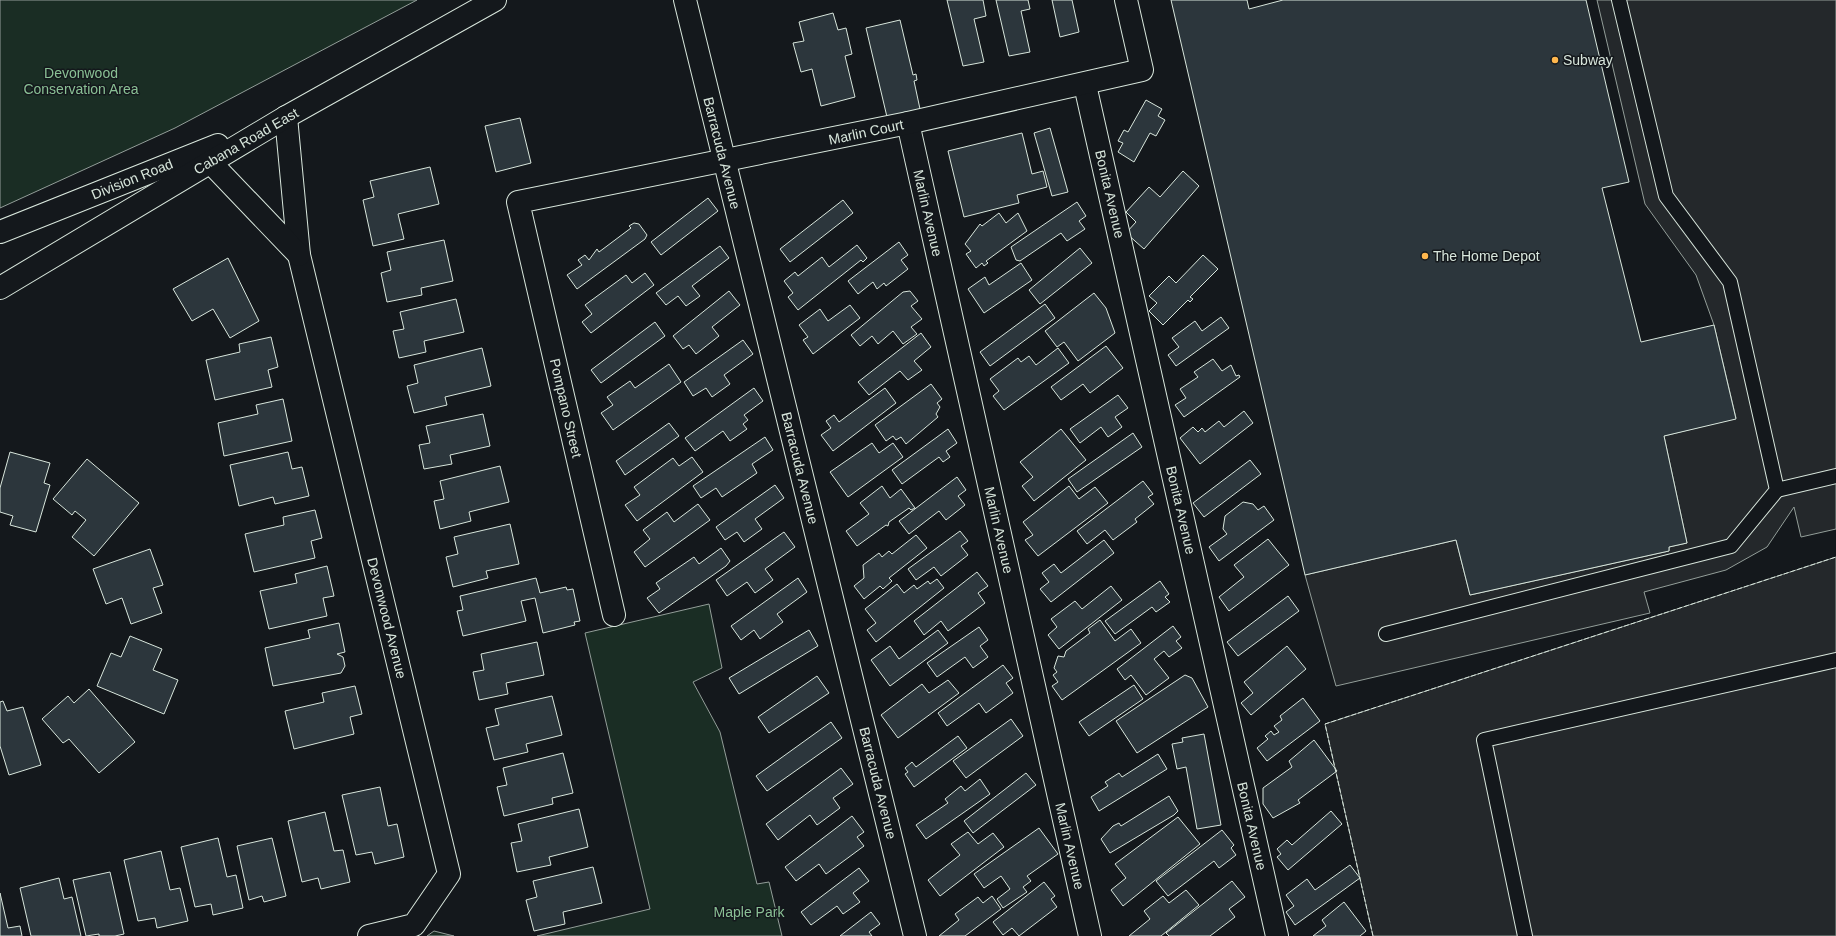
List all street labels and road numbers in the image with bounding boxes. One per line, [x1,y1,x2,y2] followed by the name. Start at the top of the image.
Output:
[700,95,744,211] street label: Barracuda Avenue
[191,104,301,178] street label: Cabana Road East
[827,116,905,148] street label: Marlin Court
[1092,148,1128,240] street label: Bonita Avenue
[89,155,175,203] street label: Division Road
[910,168,946,258] street label: Marlin Avenue
[547,357,585,459] street label: Pompano Street
[778,410,822,526] street label: Barracuda Avenue
[1163,464,1199,556] street label: Bonita Avenue
[981,485,1017,575] street label: Marlin Avenue
[364,556,410,680] street label: Devonwood Avenue
[856,725,900,841] street label: Barracuda Avenue
[1234,780,1270,872] street label: Bonita Avenue
[1052,801,1088,891] street label: Marlin Avenue

